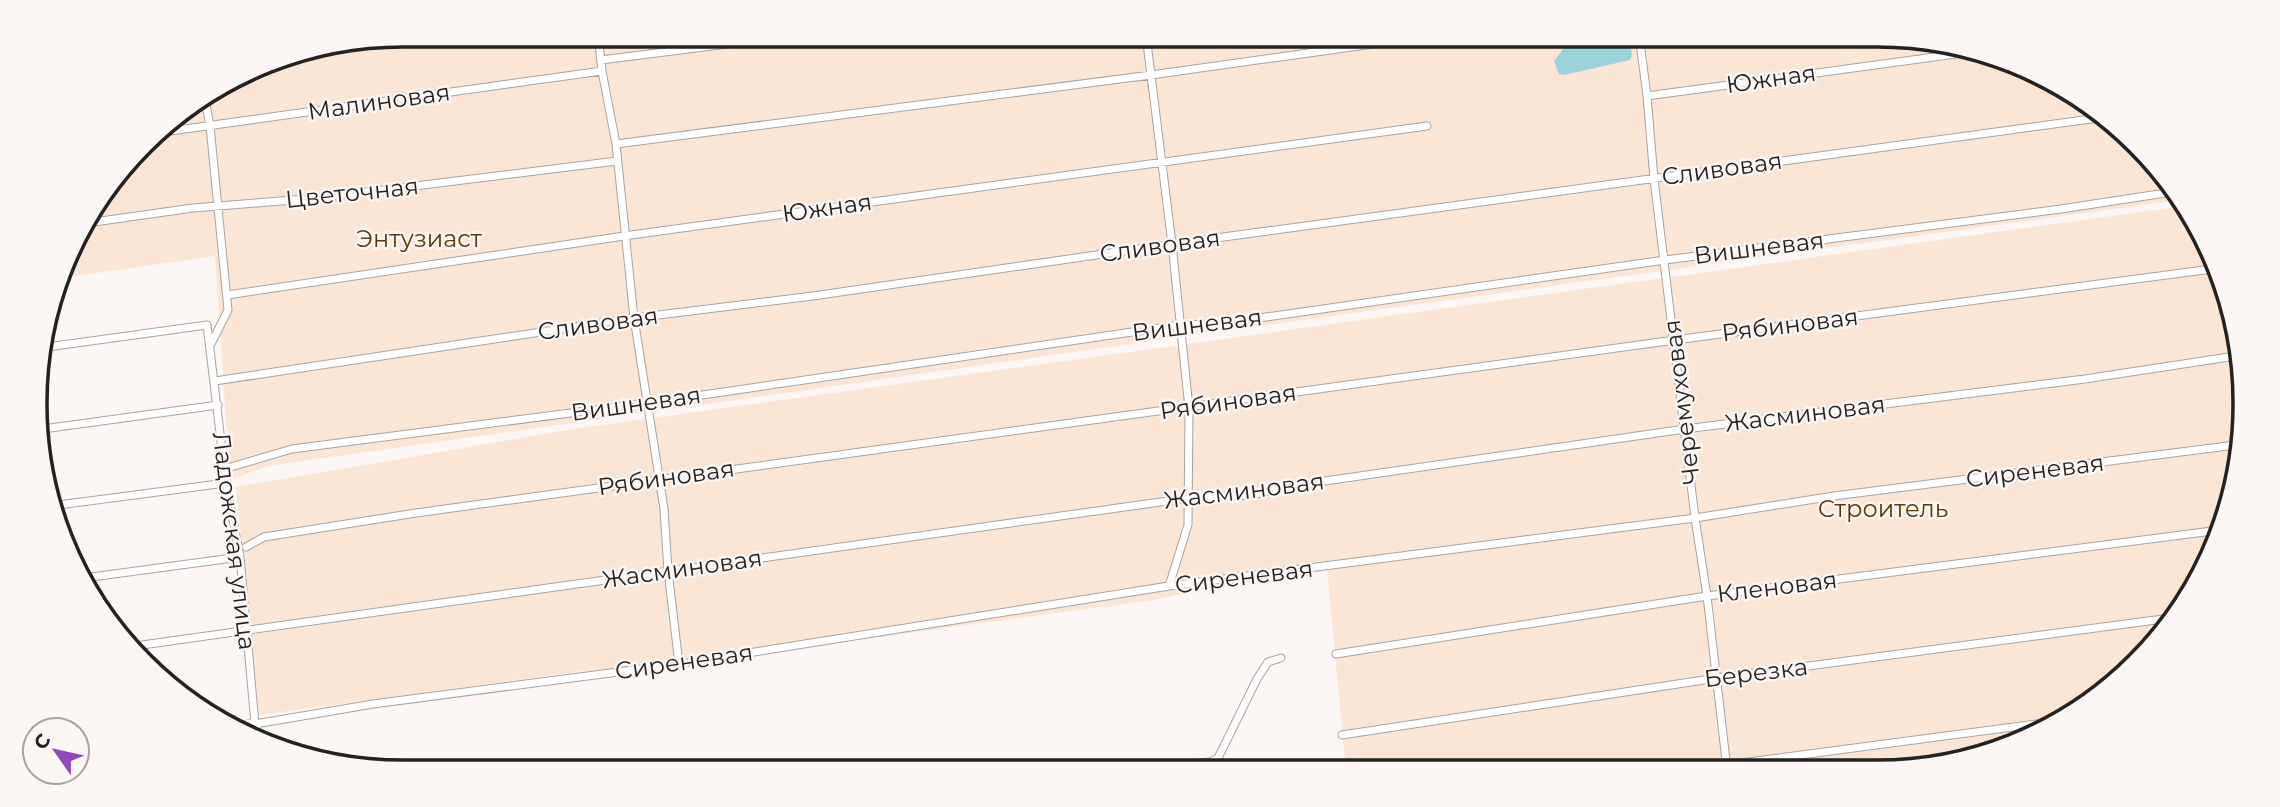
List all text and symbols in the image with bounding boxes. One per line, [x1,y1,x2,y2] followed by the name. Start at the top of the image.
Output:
[1724,58,1818,99] street label: Южная
[306,77,452,126] street label: Малиновая
[1660,146,1784,191] street label: Сливовая
[284,171,420,214] street label: Цветочная
[780,187,874,228] street label: Южная
[1098,223,1222,268] street label: Сливовая
[356,224,483,253] park label: Энтузиаст
[1692,225,1826,270] street label: Вишневая
[536,301,660,346] street label: Сливовая
[1130,302,1264,347] street label: Вишневая
[1720,302,1860,347] street label: Рябиновая
[1657,318,1706,486] street label: Черемуховая
[1158,378,1298,425] street label: Рябиновая
[569,380,703,427] street label: Вишневая
[1723,389,1887,438] street label: Жасминовая
[207,430,262,652] street label: Ладожская улица
[1964,448,2106,493] street label: Сиреневая
[596,454,736,501] street label: Рябиновая
[1162,466,1326,515] street label: Жасминовая
[1818,494,1948,523] park label: Строитель
[600,543,764,594] street label: Жасминовая
[1173,554,1315,599] street label: Сиреневая
[1715,565,1839,608] street label: Кленовая
[613,637,755,686] street label: Сиреневая
[1703,652,1809,693] street label: Березка
[21,716,91,786] north arrow
[29,729,56,754] text: С

